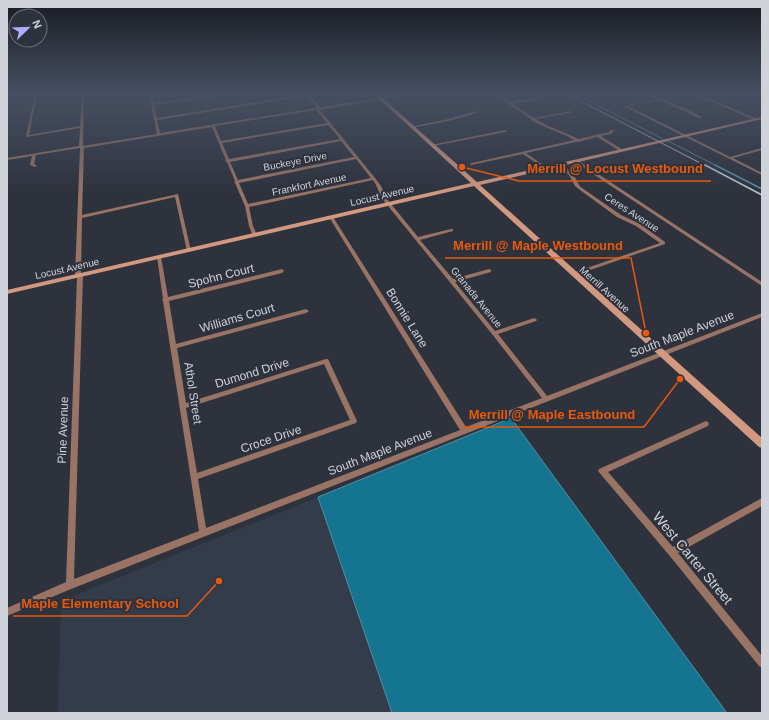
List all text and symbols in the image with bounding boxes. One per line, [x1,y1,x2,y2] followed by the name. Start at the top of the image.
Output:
[8,8,48,48] north arrow
[30,18,44,30] text: N
[262,150,328,173] street label: Buckeye Drive
[519,156,711,181] callout: Merrill @ Locust Westbound
[527,161,703,176] text: Merrill @ Locust Westbound
[271,171,348,198] street label: Frankfort Avenue
[349,183,416,208] street label: Locust Avenue
[602,191,661,234] street label: Ceres Avenue
[445,233,631,258] callout: Merrill @ Maple Westbound
[453,238,623,253] text: Merrill @ Maple Westbound
[34,256,101,281] street label: Locust Avenue
[187,261,256,291] street label: Spohn Court
[578,264,632,315] street label: Merrill Avenue
[449,265,505,330] street label: Granada Avenue
[383,286,431,351] street label: Bonnie Lane
[198,300,277,335] street label: Williams Court
[628,308,736,360] street label: South Maple Avenue
[213,355,291,391] street label: Dumond Drive
[181,361,205,426] street label: Athol Street
[55,396,71,464] street label: Pine Avenue
[461,402,644,427] callout: Merrill @ Maple Eastbound
[469,407,635,422] text: Merrill @ Maple Eastbound
[239,422,304,456] street label: Croce Drive
[326,426,434,478] street label: South Maple Avenue
[650,509,736,608] street label: West Carter Street
[13,591,187,616] callout: Maple Elementary School
[21,596,179,611] text: Maple Elementary School

